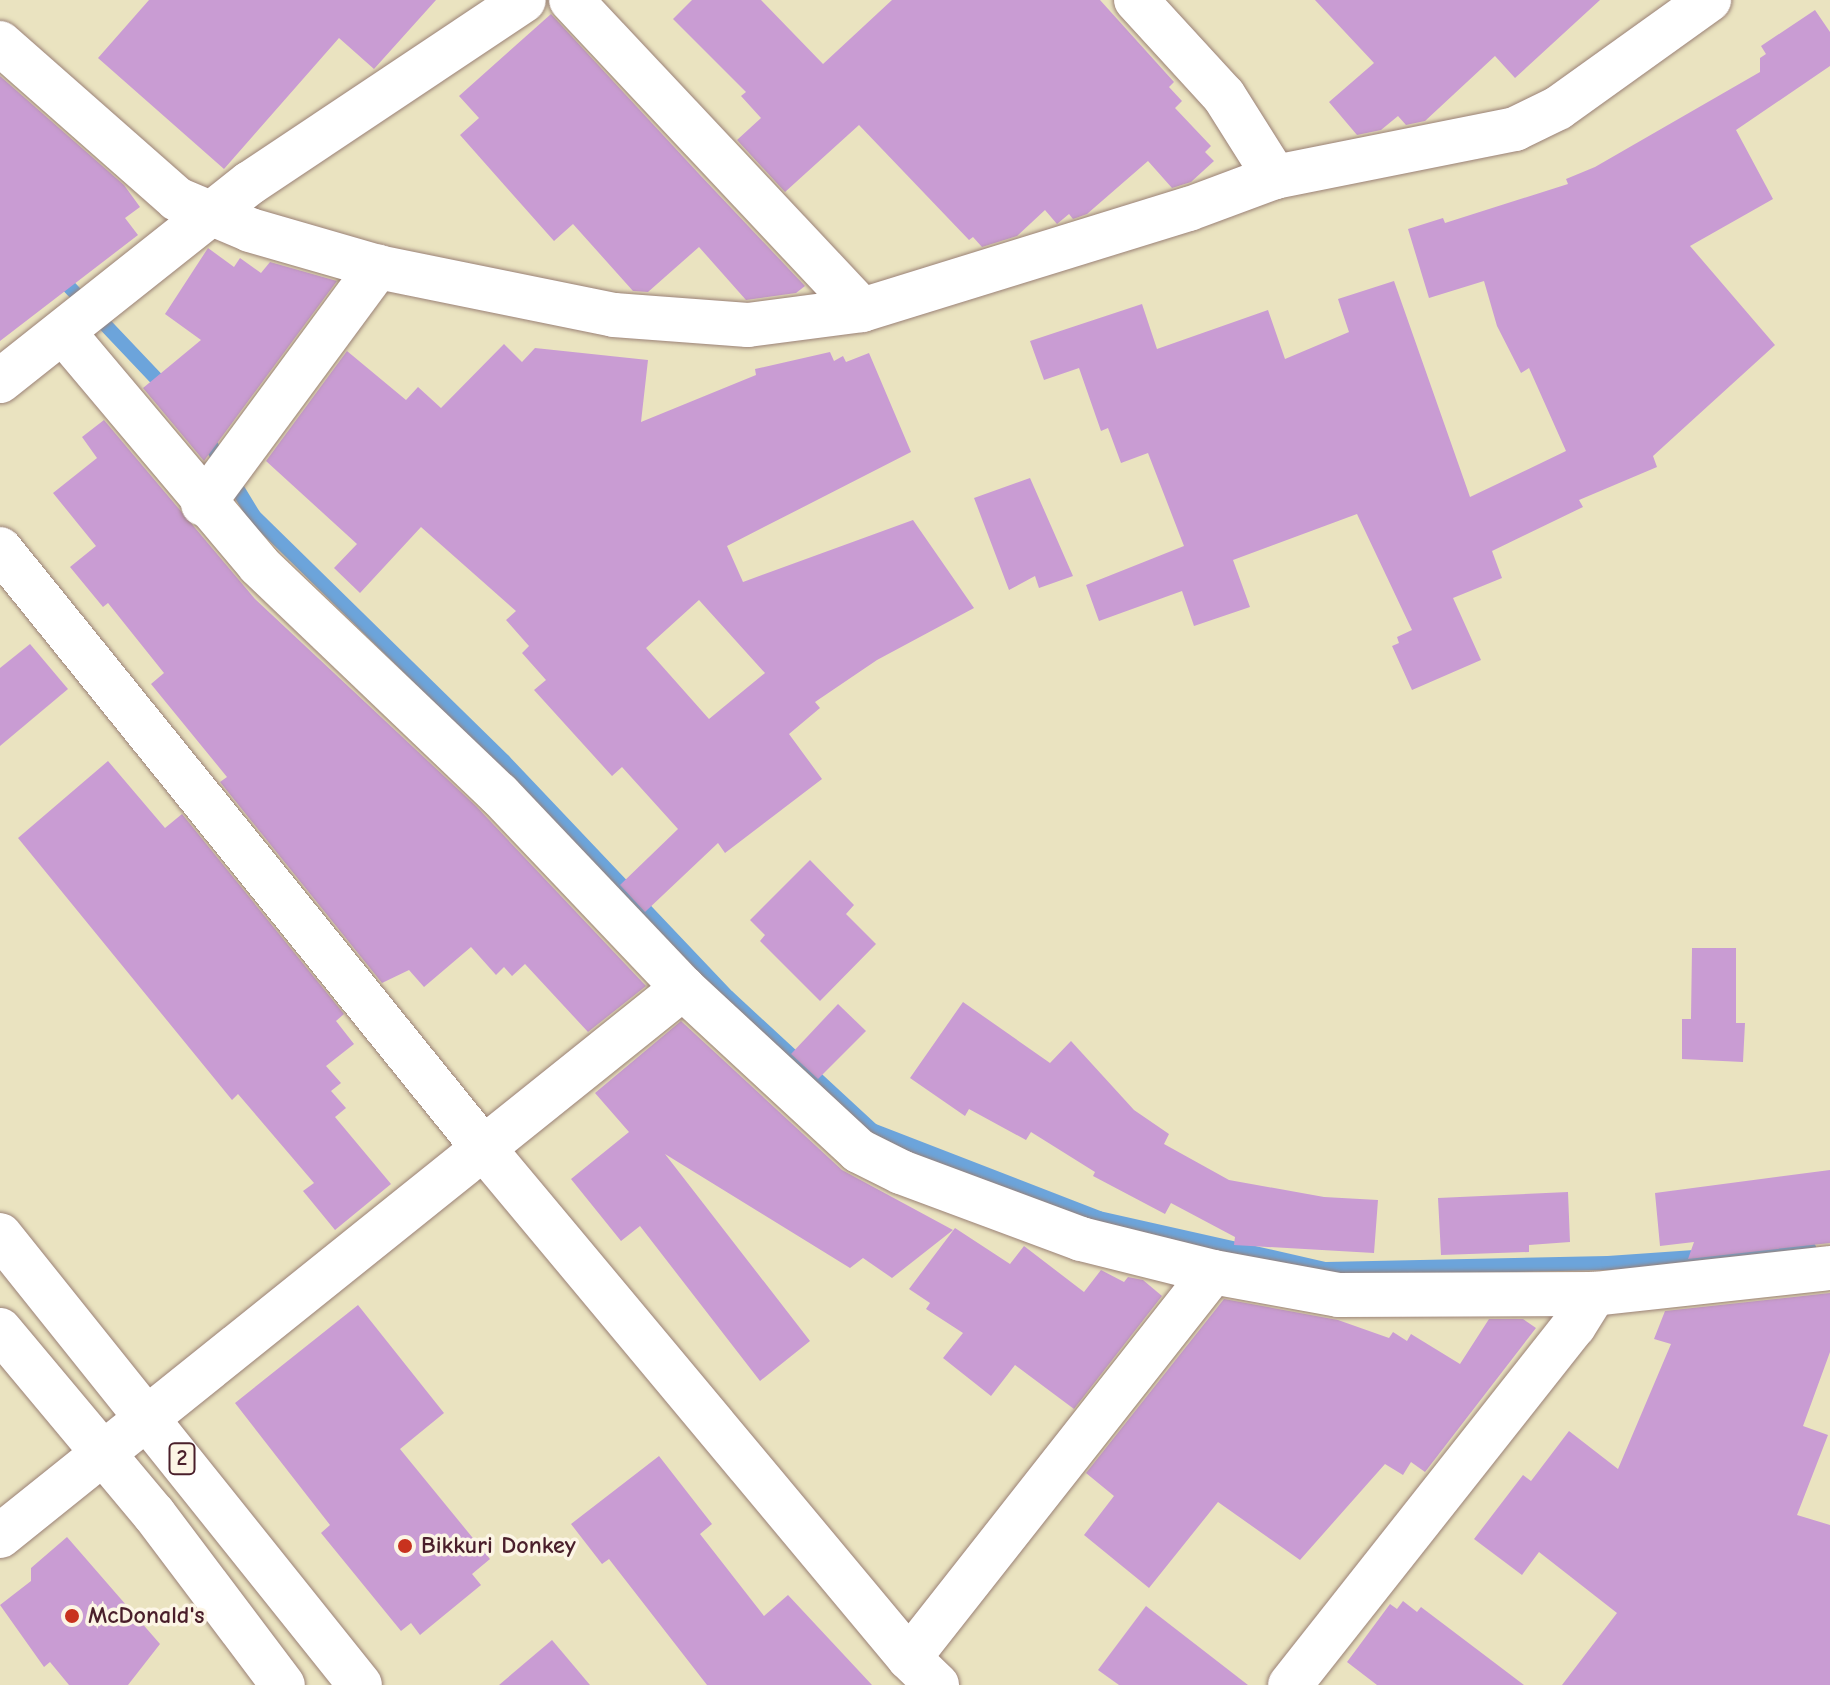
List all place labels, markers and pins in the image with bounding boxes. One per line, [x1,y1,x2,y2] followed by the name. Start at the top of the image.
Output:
[421,1532,576,1560] place label: Bikkuri Donkey
[396,1537,414,1555] marker: Bikkuri Donkey
[88,1602,205,1630] place label: McDonald's
[63,1607,81,1625] marker: McDonald's

